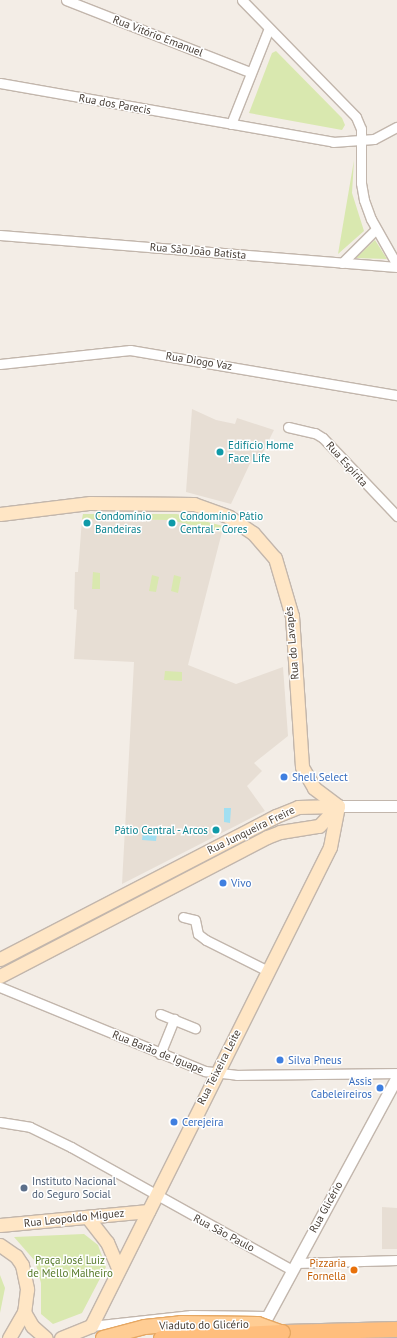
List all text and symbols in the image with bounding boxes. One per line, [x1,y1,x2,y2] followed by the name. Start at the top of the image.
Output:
[111,13,205,59] street label: Rua Vitório Emanuel
[78,91,152,117] street label: Rua dos Parecis
[149,240,247,262] street label: Rua São João Batista
[165,349,233,373] street label: Rua Diogo Vaz
[228,439,294,465] place label: Edifício Home Face Life
[323,439,371,489] street label: Rua Espírita
[215,447,225,457] marker: Edifício Home Face Life
[95,510,151,536] place label: Condomínio Bandeiras
[180,510,263,536] place label: Condomínio Pátio Central - Cores
[82,518,92,528] marker: Condomínio Bandeiras
[167,518,177,528] marker: Condomínio Pátio Central - Cores
[282,606,302,680] street label: Rua do Lavapés
[292,770,348,784] place label: Shell Select
[279,772,289,782] marker: Shell Select
[205,803,297,857] street label: Rua Junqueira Freire
[112,823,208,837] place label: Pátio Central - Arcos
[211,825,221,835] marker: Pátio Central - Arcos
[231,876,251,890] place label: Vivo
[218,878,228,888] marker: Vivo
[194,1027,244,1107] street label: Rua Teixeira Leite
[110,1028,206,1076] street label: Rua Barão de Iguape
[288,1053,342,1067] place label: Silva Pneus
[275,1055,285,1065] marker: Silva Pneus
[311,1075,372,1101] place label: Assis Cabeleireiros
[375,1083,385,1093] marker: Assis Cabeleireiros
[182,1115,223,1129] place label: Cerejeira
[169,1117,179,1127] marker: Cerejeira
[32,1175,116,1201] place label: Instituto Nacional do Seguro Social
[307,1179,345,1235] street label: Rua Glicério
[19,1183,29,1193] marker: Instituto Nacional do Seguro Social
[23,1206,125,1230] street label: Rua Leopoldo Miguez
[191,1211,257,1255] street label: Rua São Paulo
[27,1254,113,1280] park label: Praça José Luiz de Mello Malheiro
[307,1257,346,1283] place label: Pizzaria Fornella
[349,1265,359,1275] marker: Pizzaria Fornella
[159,1318,249,1332] street label: Viaduto do Glicério

